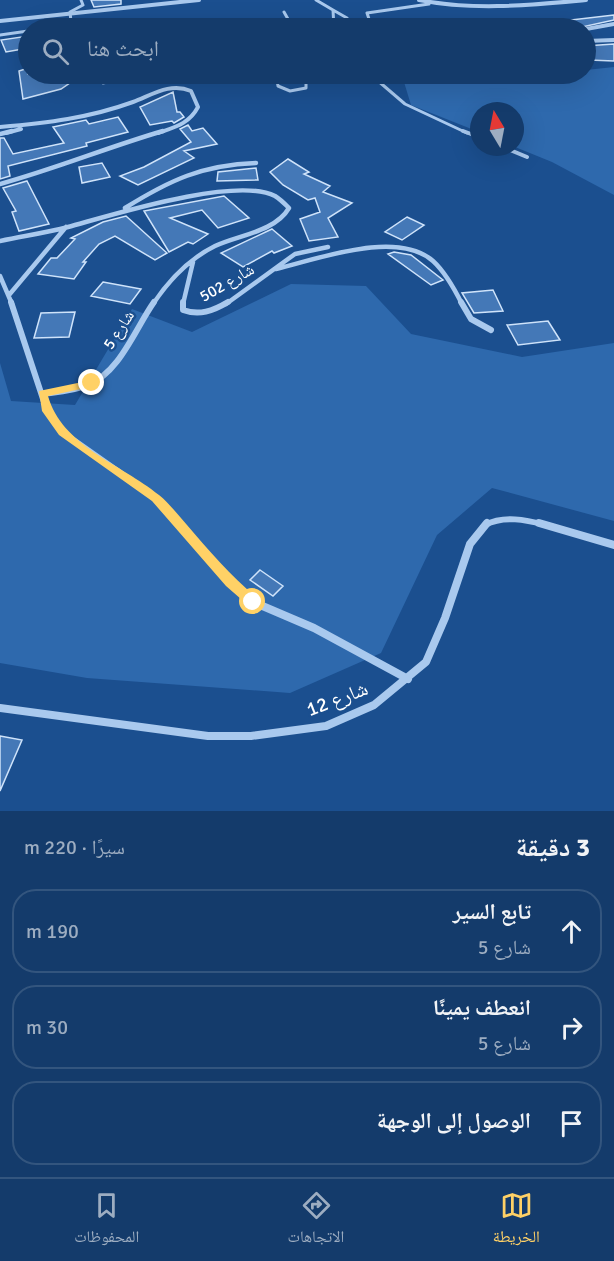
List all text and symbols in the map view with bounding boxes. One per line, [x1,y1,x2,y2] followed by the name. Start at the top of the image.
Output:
[18,18,596,84] search box
[39,35,72,68] icon: search
[87,35,159,62] text: ابحث هنا
[470,102,524,156] north arrow
[196,259,258,307] street label: شارع 502
[99,307,139,353] street label: شارع 5
[78,369,104,395] route end
[239,588,265,614] route start
[303,676,371,722] street label: شارع 12
[516,832,590,864] text: 3 دقيقة
[24,835,125,860] text: سيرًا · 220 m
[453,898,531,925] text: تابع السير
[555,915,588,948] icon: ahead
[26,919,79,944] text: 190 m
[478,935,531,960] text: شارع 5
[433,994,531,1021] text: انعطف يمينًا
[555,1011,588,1044] icon: right
[26,1015,68,1040] text: 30 m
[478,1031,531,1056] text: شارع 5
[377,1107,531,1134] text: الوصول إلى الوجهة
[555,1107,588,1140] icon: arrive
[74,1189,139,1252] tab: المحفوظات
[288,1189,344,1252] tab: الاتجاهات
[493,1189,540,1252] tab: الخريطة

